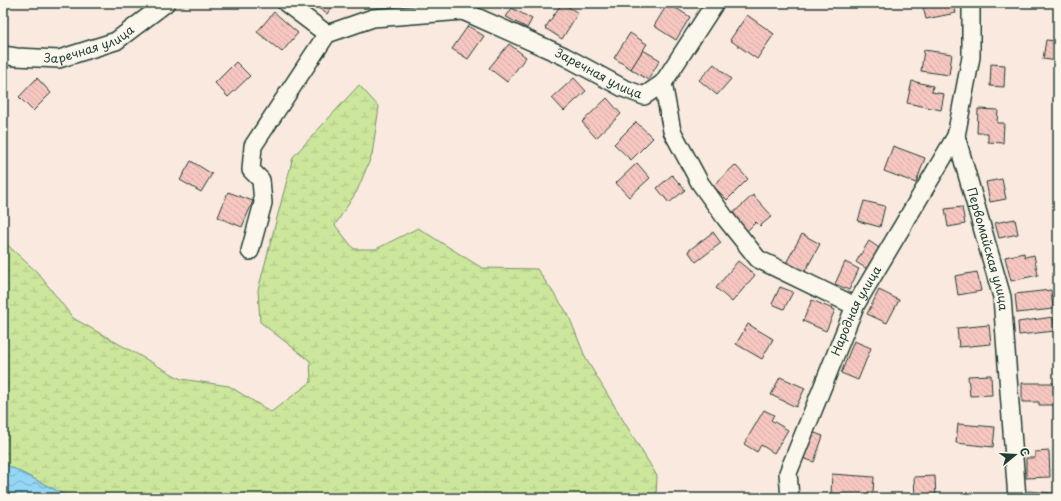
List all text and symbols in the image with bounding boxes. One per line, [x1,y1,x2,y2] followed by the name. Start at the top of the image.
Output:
[44,20,138,67] street label: Заречная улица
[553,43,645,103] street label: Заречная улица
[963,185,1013,312] street label: Первомайская улица
[826,262,885,358] street label: Народная улица
[995,435,1035,475] north arrow
[1016,445,1034,458] text: С

